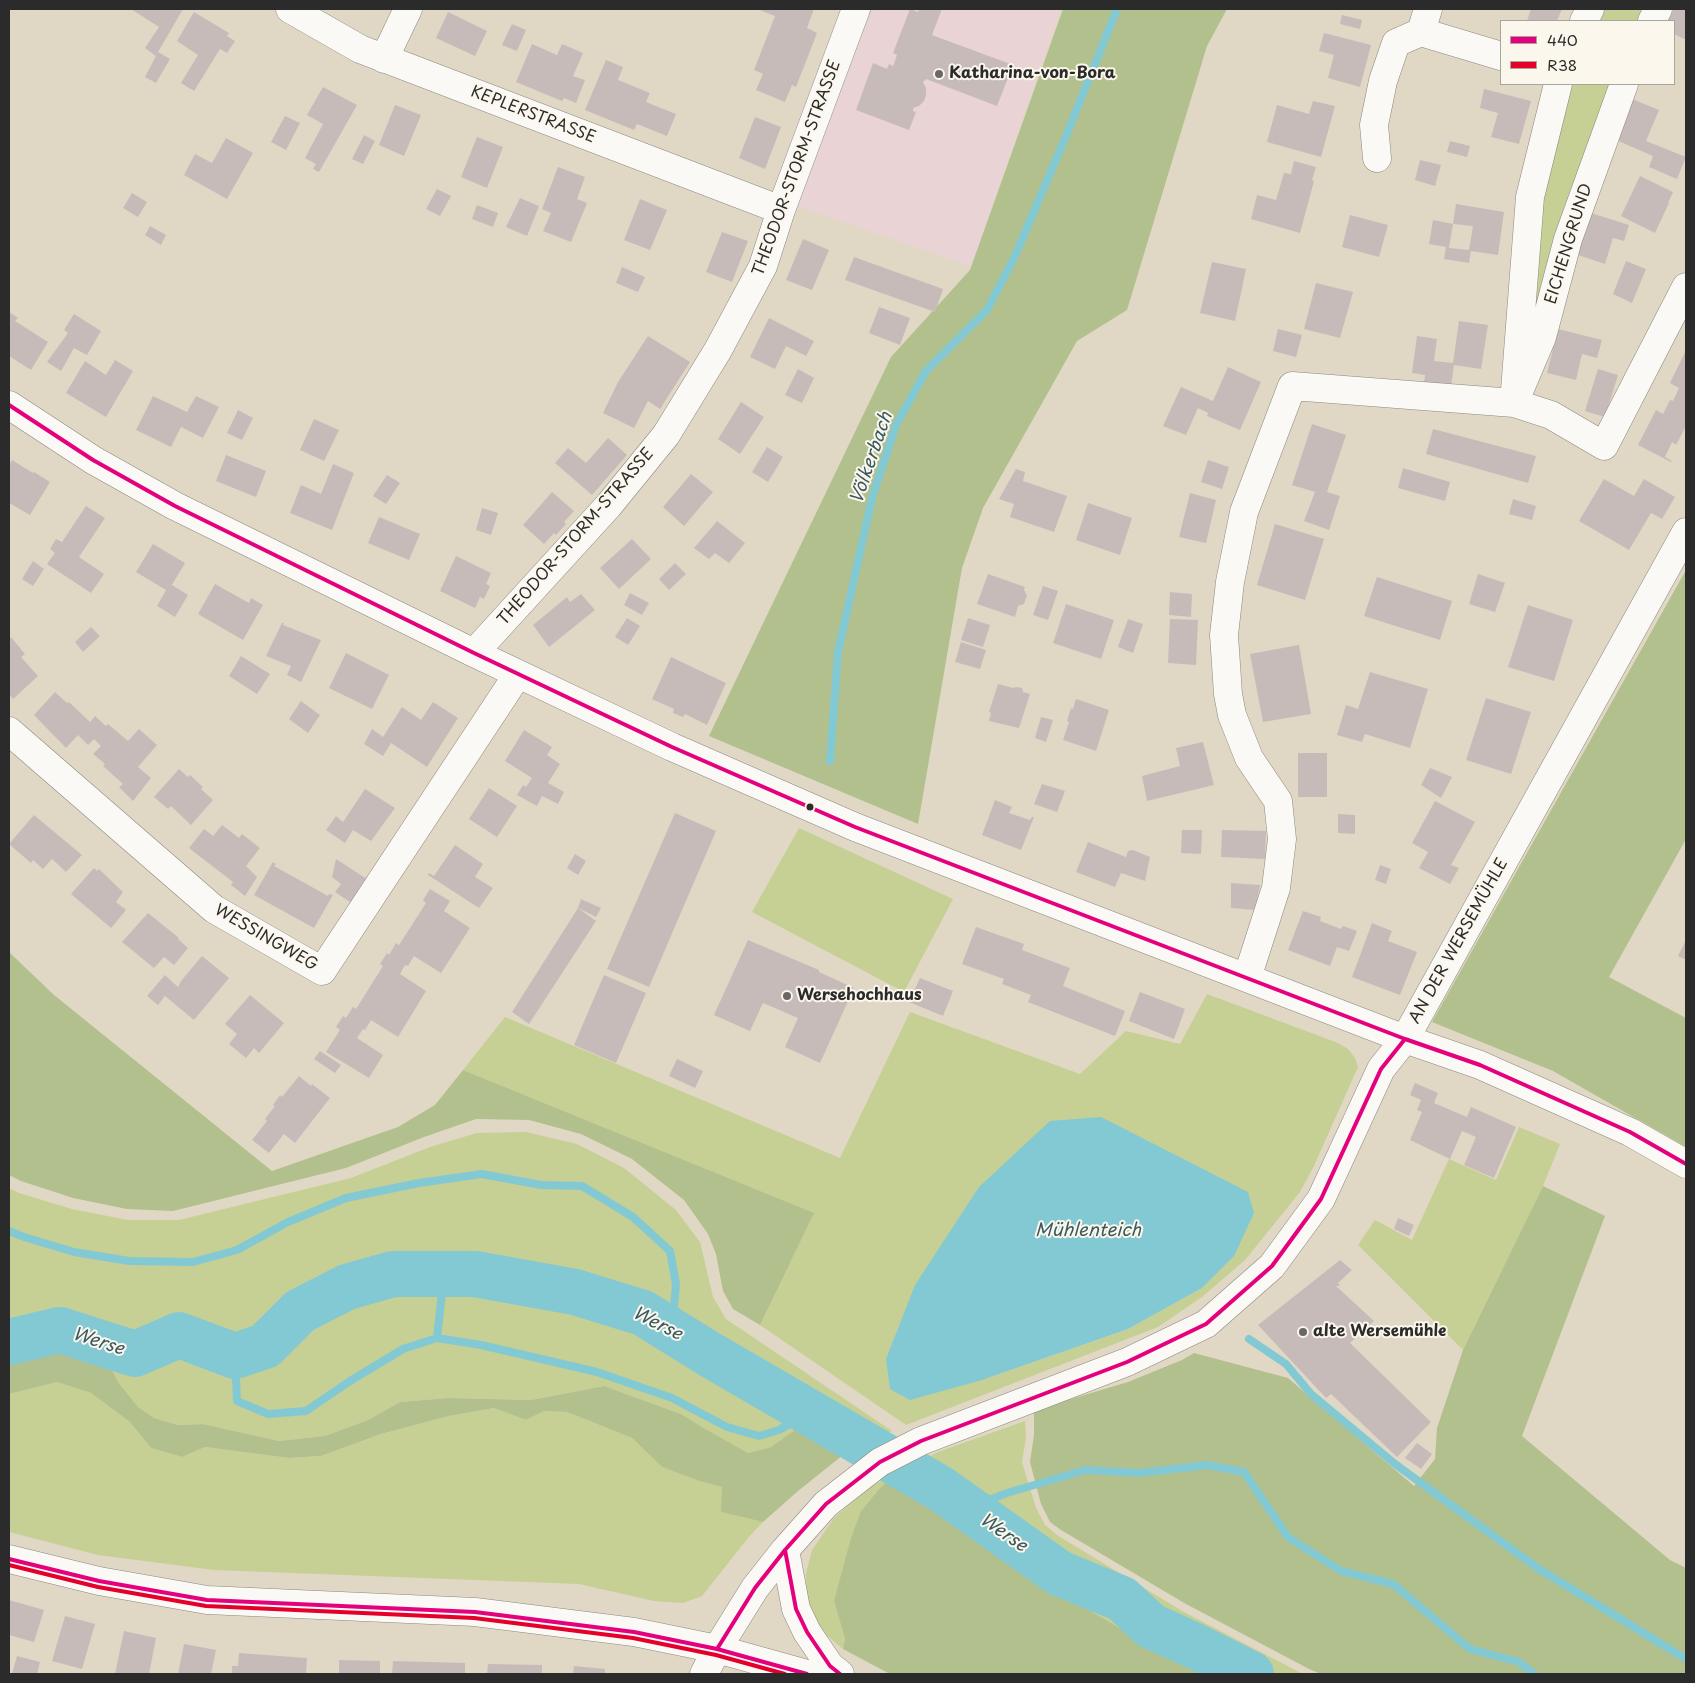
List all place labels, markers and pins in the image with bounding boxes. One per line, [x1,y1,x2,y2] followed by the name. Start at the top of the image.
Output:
[949,64,1116,84] place label: Katharina-von-Bora
[933,68,945,80] marker: Katharina-von-Bora
[805,802,815,812] unlabelled marker
[797,986,922,1006] place label: Wersehochhaus
[781,990,793,1002] marker: Wersehochhaus
[1313,1322,1446,1342] place label: alte Wersemühle
[1297,1326,1309,1338] marker: alte Wersemühle

